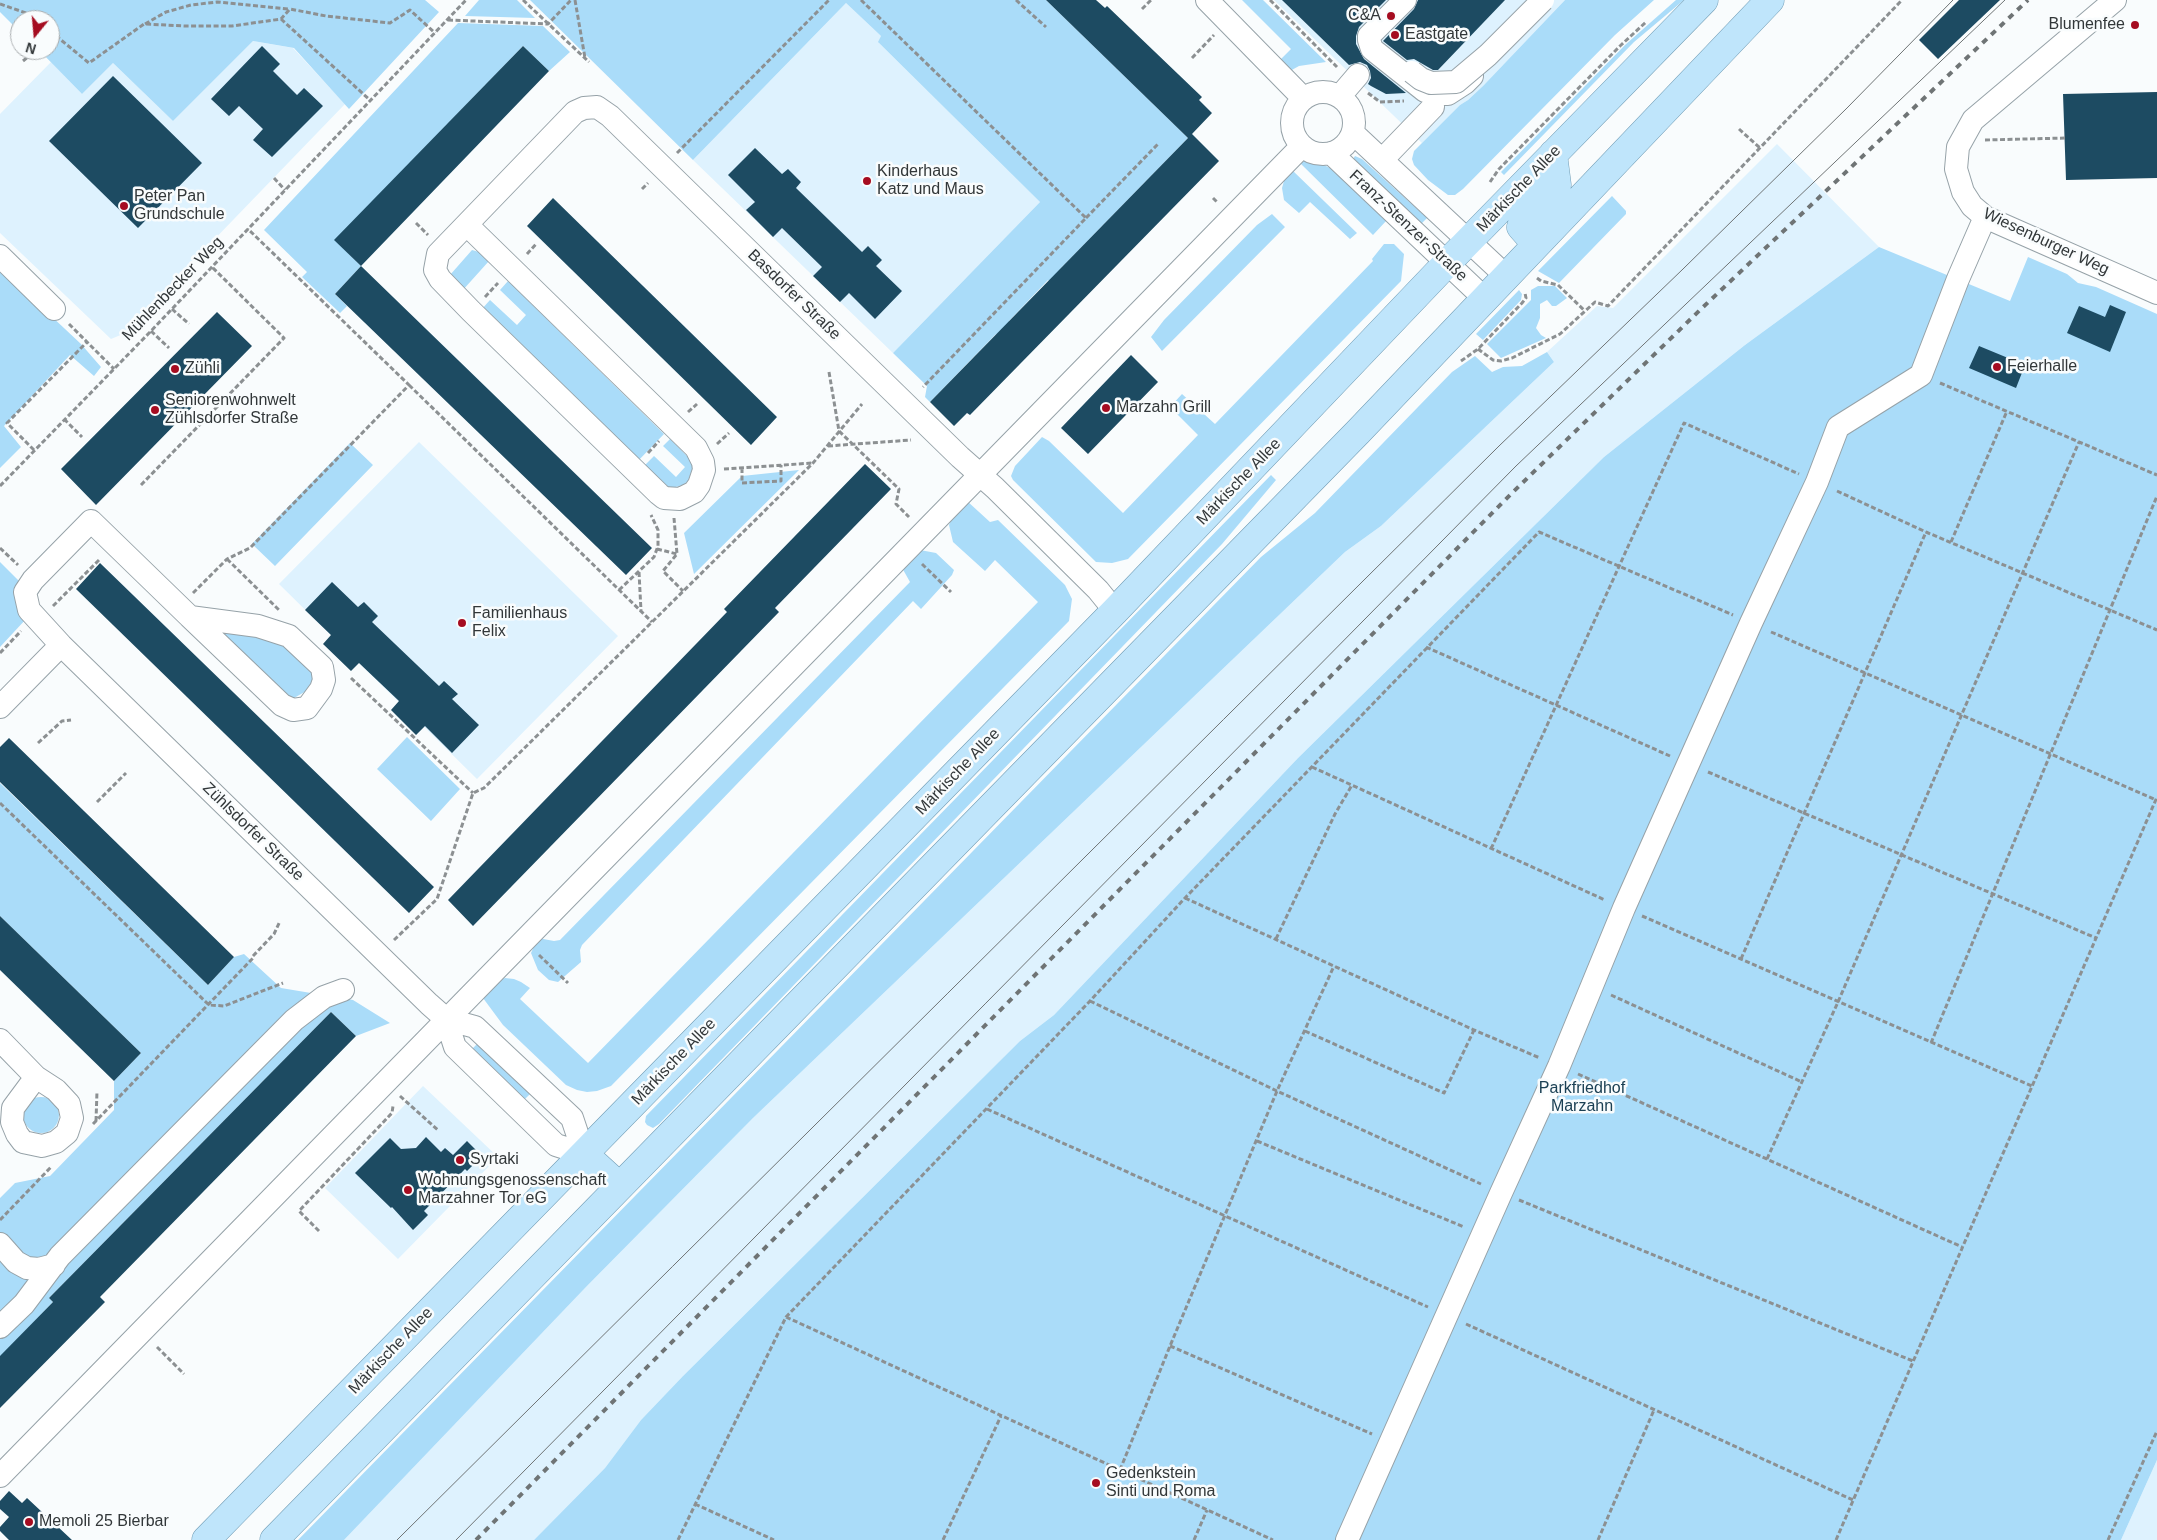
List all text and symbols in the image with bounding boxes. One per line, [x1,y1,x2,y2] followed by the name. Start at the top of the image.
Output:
[1348,6,1381,26] place label: C&A
[10,10,60,60] north arrow
[1385,10,1397,22] marker: C&A
[2049,15,2125,35] place label: Blumenfee
[2129,19,2141,31] marker: Blumenfee
[1405,25,1468,45] place label: Eastgate
[1389,29,1401,41] marker: Eastgate
[24,39,38,58] text: N
[1473,142,1565,236] street label: Märkische Allee
[877,162,984,200] place label: Kinderhaus Katz und Maus
[1345,166,1471,286] street label: Franz-Stenzer-Straße
[861,175,873,187] marker: Kinderhaus Katz und Maus
[134,187,225,225] place label: Peter Pan Grundschule
[118,200,130,212] marker: Peter Pan Grundschule
[1980,204,2112,280] street label: Wiesenburger Weg
[118,233,228,345] street label: Mühlenbecker Weg
[744,246,844,344] street label: Basdorfer Straße
[2007,357,2077,377] place label: Feierhalle
[185,359,220,379] place label: Zühli
[1991,361,2003,373] marker: Feierhalle
[169,363,181,375] marker: Zühli
[165,391,298,429] place label: Seniorenwohnwelt Zühlsdorfer Straße
[1116,398,1211,418] place label: Marzahn Grill
[1100,402,1112,414] marker: Marzahn Grill
[149,404,161,416] marker: Seniorenwohnwelt Zühlsdorfer Straße
[1193,435,1285,529] street label: Märkische Allee
[472,604,567,642] place label: Familienhaus Felix
[456,617,468,629] marker: Familienhaus Felix
[912,725,1004,819] street label: Märkische Allee
[198,779,308,885] street label: Zühlsdorfer Straße
[628,1015,720,1109] street label: Märkische Allee
[1539,1079,1625,1117] park label: Parkfriedhof Marzahn
[470,1150,519,1170] place label: Syrtaki
[454,1154,466,1166] marker: Syrtaki
[418,1171,606,1209] place label: Wohnungsgenossenschaft Marzahner Tor eG
[402,1184,414,1196] marker: Wohnungsgenossenschaft Marzahner Tor eG
[345,1304,437,1398] street label: Märkische Allee
[1106,1464,1215,1502] place label: Gedenkstein Sinti und Roma
[1090,1477,1102,1489] marker: Gedenkstein Sinti und Roma
[39,1512,169,1532] place label: Memoli 25 Bierbar
[23,1516,35,1528] marker: Memoli 25 Bierbar

